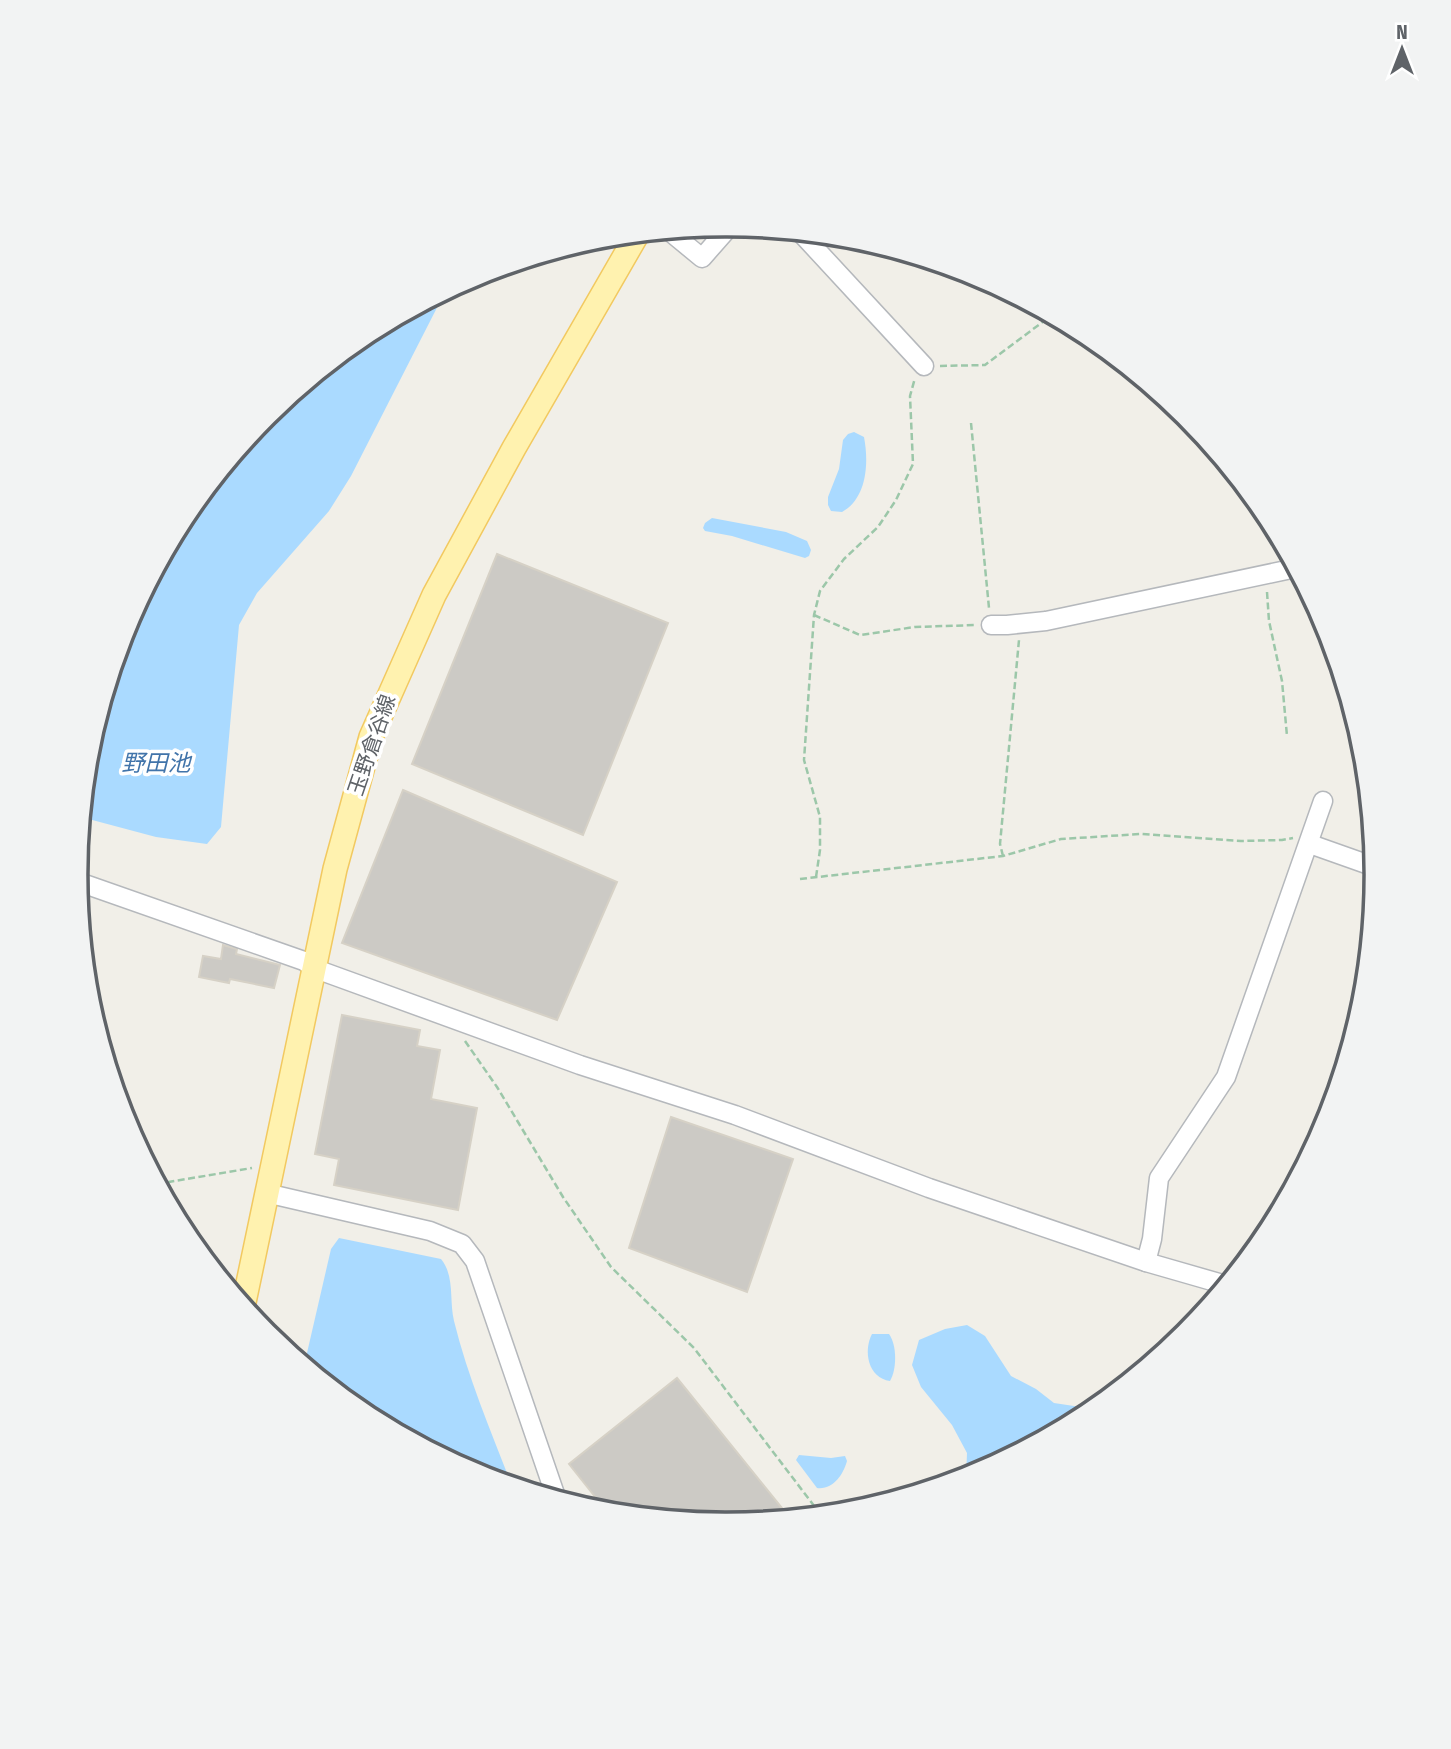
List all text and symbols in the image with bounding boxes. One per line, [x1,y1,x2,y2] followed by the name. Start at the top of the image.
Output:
[1367,14,1437,84] north arrow
[1396,21,1408,44] text: N
[343,691,401,799] street label: 玉野倉谷線
[122,749,193,777] water label: 野田池

